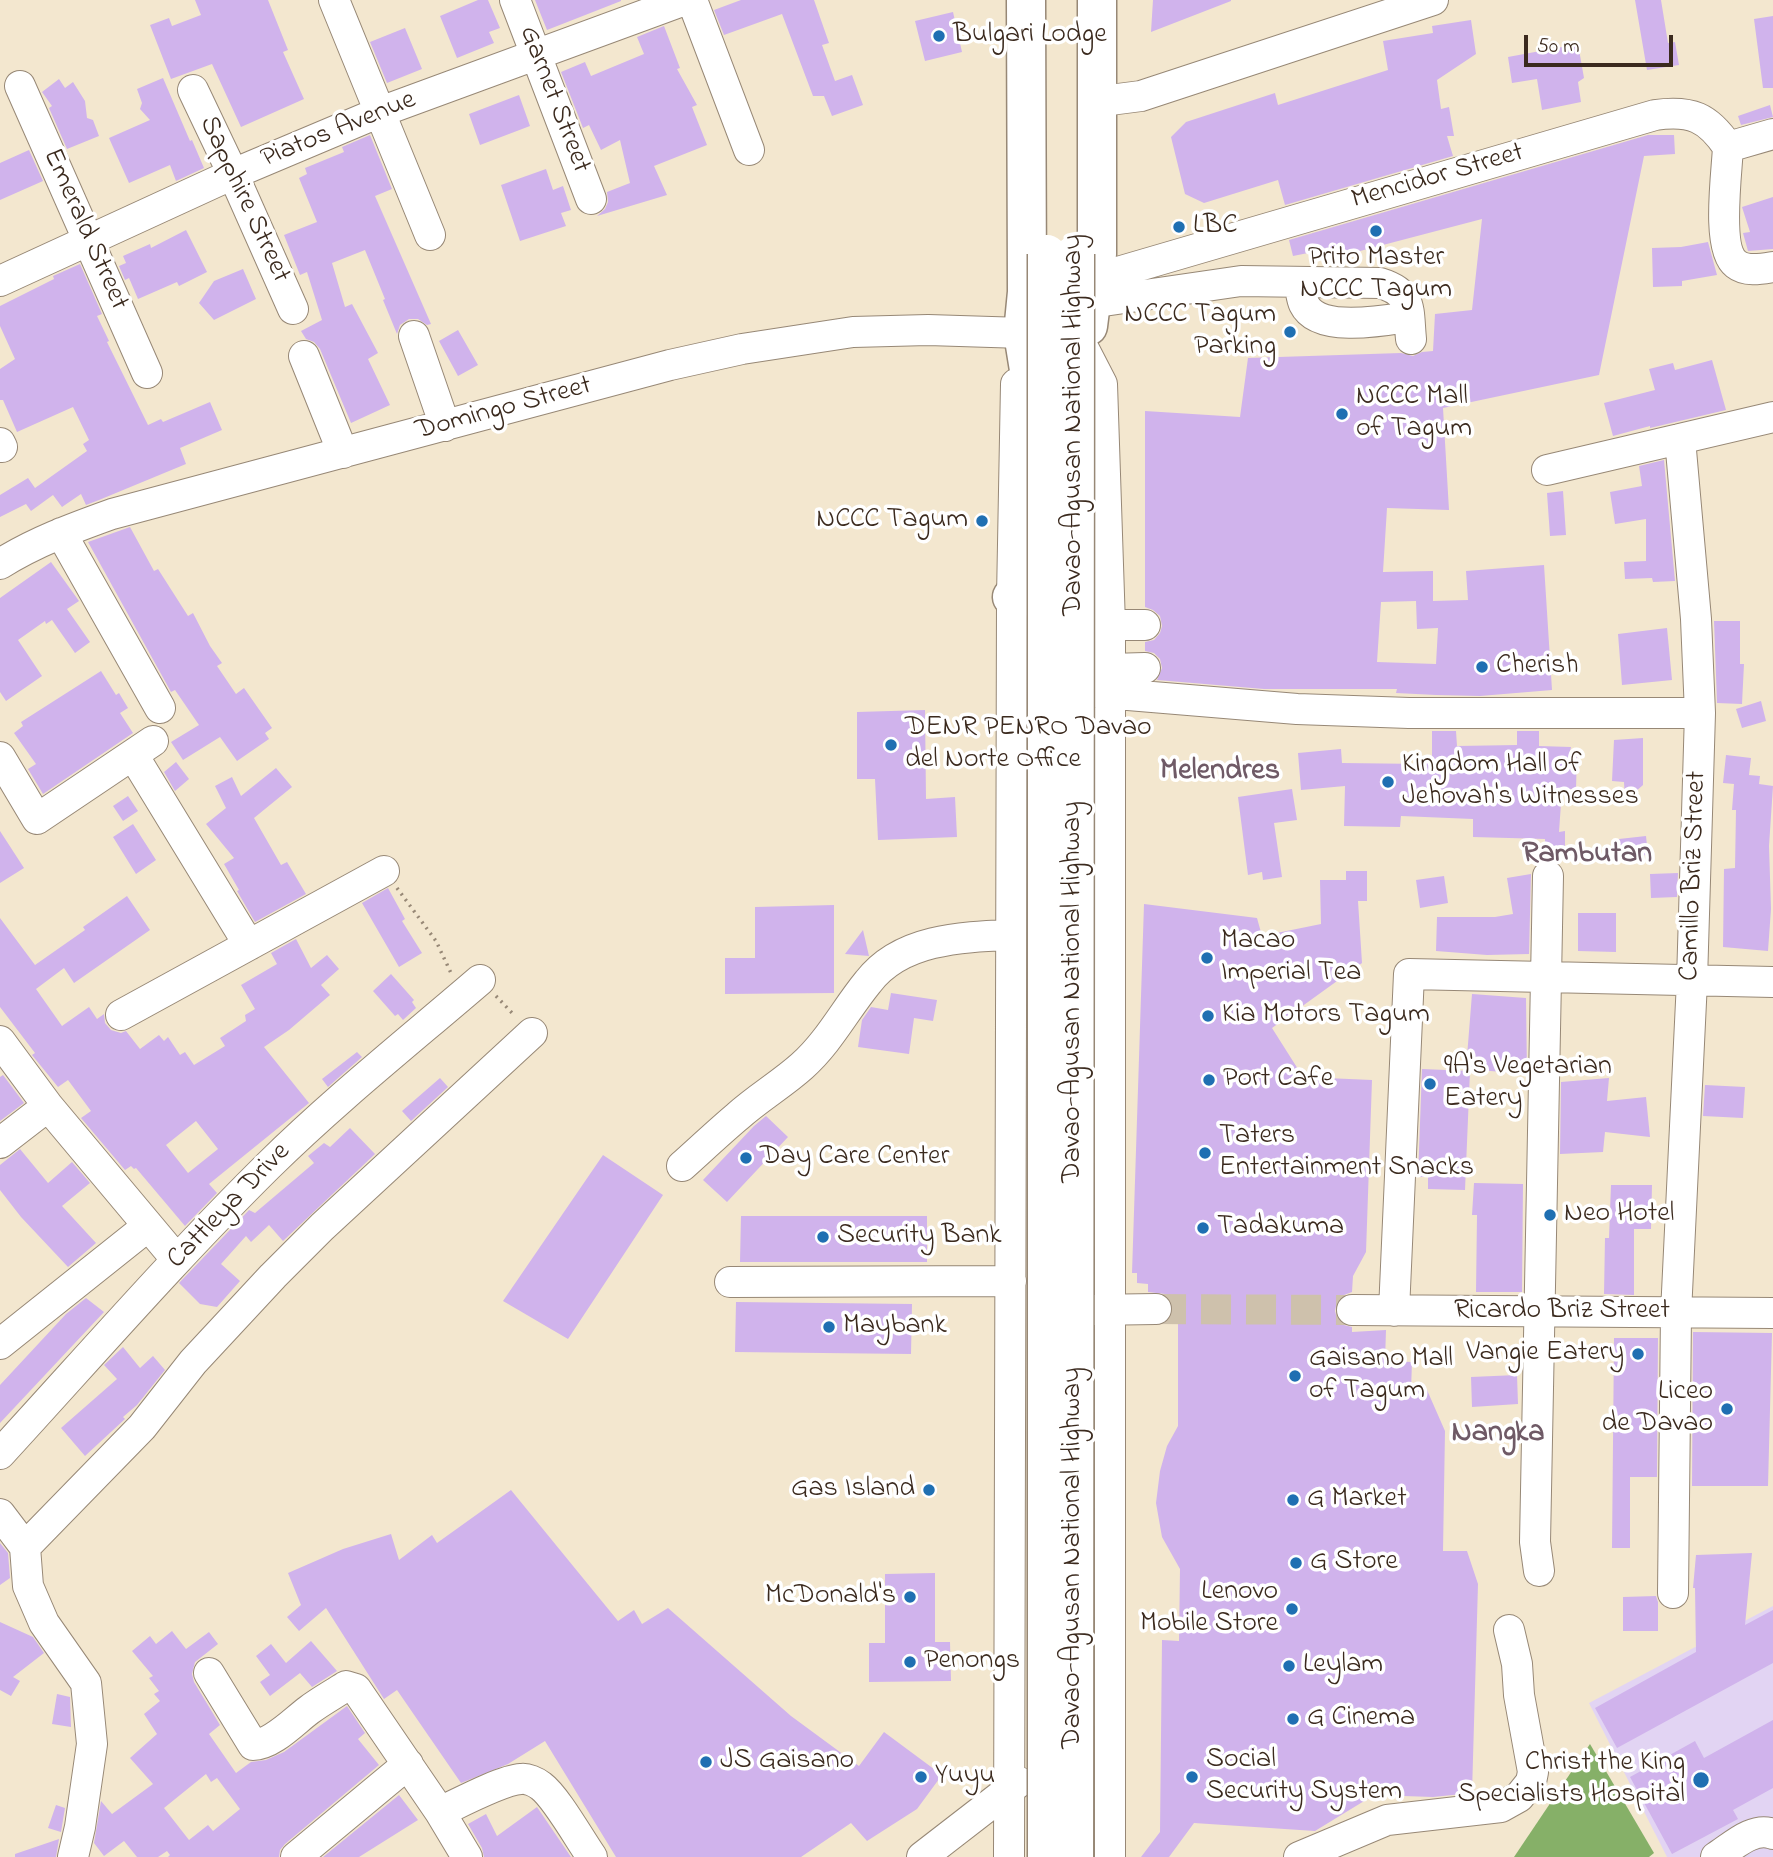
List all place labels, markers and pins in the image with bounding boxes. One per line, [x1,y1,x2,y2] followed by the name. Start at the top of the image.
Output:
[953,19,1107,53] place label: Bulgari Lodge
[931,28,947,44] marker: Bulgari Lodge
[1193,210,1238,244] place label: LBC
[1171,219,1187,235] marker: LBC
[1368,223,1384,239] marker: Prito Master NCCC Tagum
[1300,242,1452,308] place label: Prito Master NCCC Tagum
[1124,299,1276,365] place label: NCCC Tagum Parking
[1282,324,1298,340] marker: NCCC Tagum Parking
[1356,381,1472,447] place label: NCCC Mall of Tagum
[1334,406,1350,422] marker: NCCC Mall of Tagum
[816,504,968,538] place label: NCCC Tagum
[974,513,990,529] marker: NCCC Tagum
[1496,650,1578,684] place label: Cherish
[1474,659,1490,675] marker: Cherish
[905,712,1152,778] place label: DENR PENRO Davao del Norte Office
[883,737,899,753] marker: DENR PENRO Davao del Norte Office
[1402,749,1639,815] place label: Kingdom Hall of Jehovah's Witnesses
[1380,774,1396,790] marker: Kingdom Hall of Jehovah's Witnesses
[1221,925,1361,991] place label: Macao Imperial Tea
[1199,950,1215,966] marker: Macao Imperial Tea
[1222,999,1430,1033] place label: Kia Motors Tagum
[1200,1008,1216,1024] marker: Kia Motors Tagum
[1444,1051,1612,1117] place label: 9A's Vegetarian Eatery
[1223,1063,1333,1097] place label: Port Cafe
[1201,1072,1217,1088] marker: Port Cafe
[1422,1076,1438,1092] marker: 9A's Vegetarian Eatery
[1219,1120,1474,1186] place label: Taters Entertainment Snacks
[760,1141,949,1175] place label: Day Care Center
[1197,1145,1213,1161] marker: Taters Entertainment Snacks
[738,1150,754,1166] marker: Day Care Center
[1564,1198,1674,1232] place label: Neo Hotel
[1542,1207,1558,1223] marker: Neo Hotel
[1217,1211,1344,1245] place label: Tadakuma
[837,1220,1002,1254] place label: Security Bank
[1195,1220,1211,1236] marker: Tadakuma
[815,1229,831,1245] marker: Security Bank
[843,1310,947,1344] place label: Maybank
[821,1319,837,1335] marker: Maybank
[1466,1337,1624,1371] place label: Vangie Eatery
[1309,1343,1453,1409] place label: Gaisano Mall of Tagum
[1630,1346,1646,1362] marker: Vangie Eatery
[1287,1368,1303,1384] marker: Gaisano Mall of Tagum
[1602,1376,1713,1442] place label: Liceo de Davao
[1719,1401,1735,1417] marker: Liceo de Davao
[791,1473,915,1507] place label: Gas Island
[921,1482,937,1498] marker: Gas Island
[1307,1483,1407,1517] place label: G Market
[1285,1492,1301,1508] marker: G Market
[1310,1546,1398,1580] place label: G Store
[1288,1555,1304,1571] marker: G Store
[1140,1576,1278,1642] place label: Lenovo Mobile Store
[765,1580,896,1614] place label: McDonald's
[902,1589,918,1605] marker: McDonald's
[1284,1601,1300,1617] marker: Lenovo Mobile Store
[924,1645,1020,1679] place label: Penongs
[1303,1649,1383,1683] place label: Leylam
[902,1654,918,1670] marker: Penongs
[1281,1658,1297,1674] marker: Leylam
[1307,1702,1415,1736] place label: G Cinema
[1285,1711,1301,1727] marker: G Cinema
[1206,1744,1402,1810] place label: Social Security System
[720,1745,854,1779] place label: JS Gaisano
[1457,1747,1685,1813] place label: Christ the King Specialists Hospital
[698,1754,714,1770] marker: JS Gaisano
[935,1760,995,1794] place label: Yuyu
[913,1769,929,1785] marker: Yuyu
[1184,1769,1200,1785] marker: Social Security System
[1691,1770,1711,1790] marker: Christ the King Specialists Hospital

